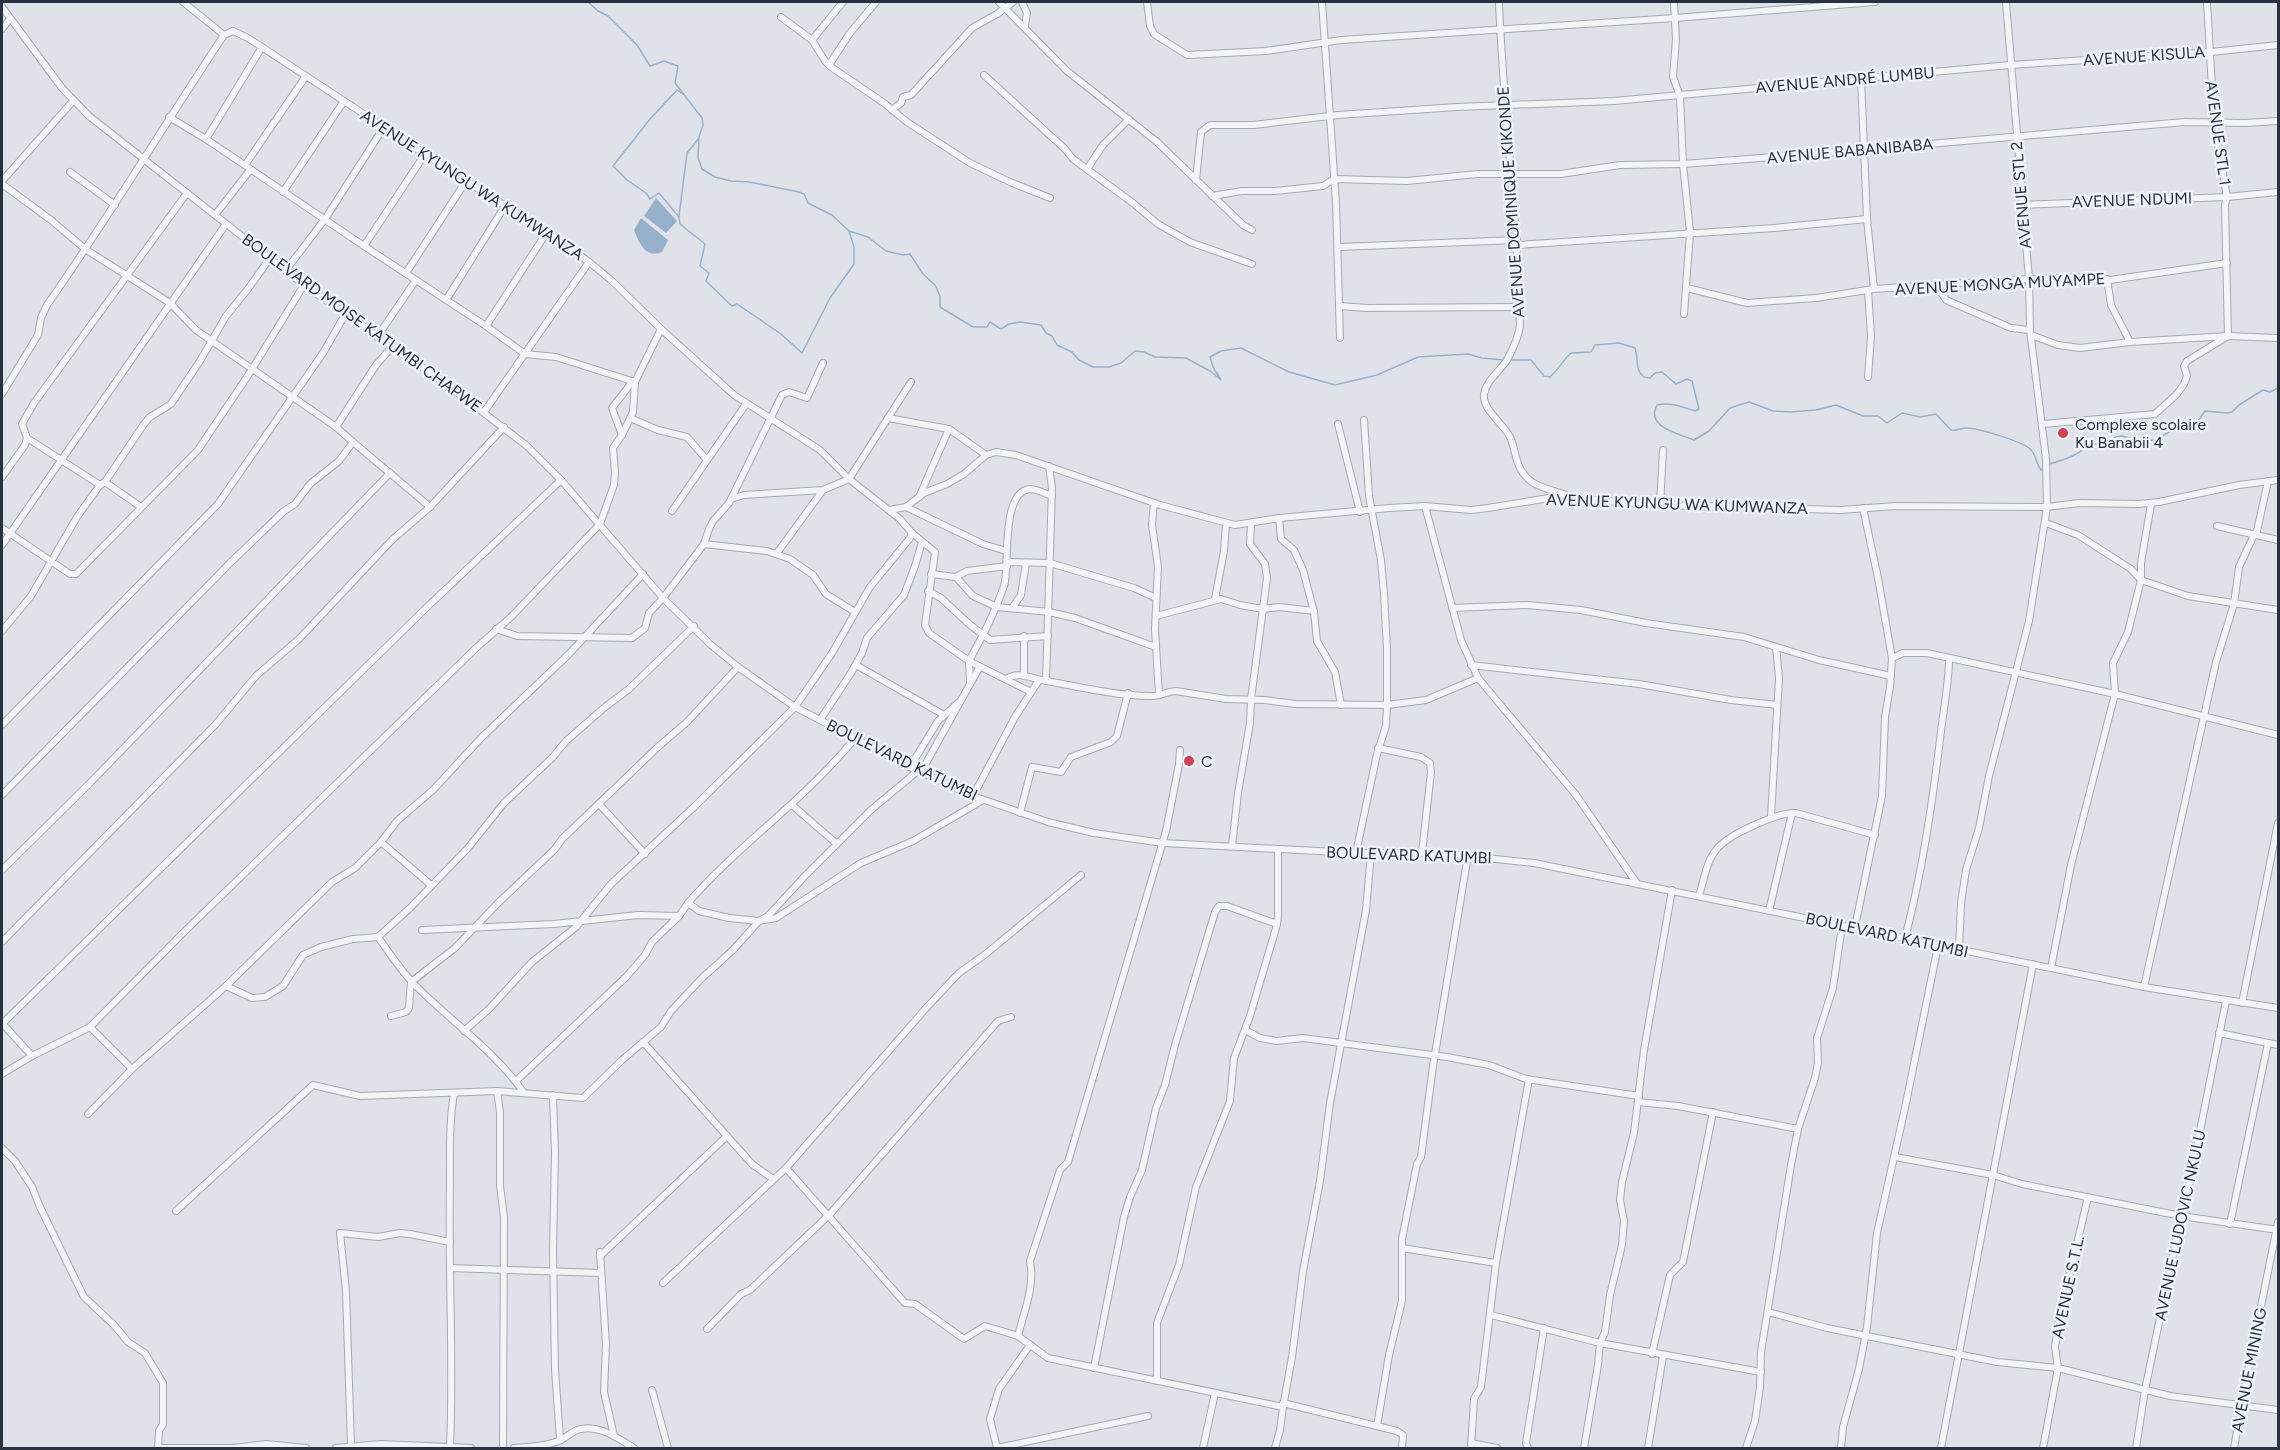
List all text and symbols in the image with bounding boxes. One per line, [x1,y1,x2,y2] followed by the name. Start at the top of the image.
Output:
[2082,42,2206,70] street label: AVENUE KISULA
[1755,63,1935,97] street label: AVENUE ANDRÉ LUMBU
[2201,80,2235,186] street label: AVENUE STL 1
[1493,86,1529,318] street label: AVENUE DOMINIQUE KIKONDE
[357,106,587,264] street label: AVENUE KYUNGU WA KUMWANZA
[1766,134,1934,168] street label: AVENUE BABANIBABA
[2007,141,2035,249] street label: AVENUE STL 2
[2072,188,2192,212] street label: AVENUE NDUMI
[238,230,486,416] street label: BOULEVARD MOISE KATUMBI CHAPWE
[1894,269,2106,299] street label: AVENUE MONGA MUYAMPE
[2075,415,2206,452] place label: Complexe scolaire Ku Banabii 4
[2056,426,2070,440] marker: Complexe scolaire Ku Banabii 4
[1546,490,1808,518] street label: AVENUE KYUNGU WA KUMWANZA
[823,715,981,805] street label: BOULEVARD KATUMBI
[1201,752,1213,771] place label: C
[1182,754,1196,768] marker: C
[1326,843,1492,867] street label: BOULEVARD KATUMBI
[1804,908,1970,962] street label: BOULEVARD KATUMBI
[2150,1128,2210,1322] street label: AVENUE LUDOVIC NKULU
[2048,1234,2088,1340] street label: AVENUE S.T.L.
[2228,1306,2270,1434] street label: AVENUE MINING

